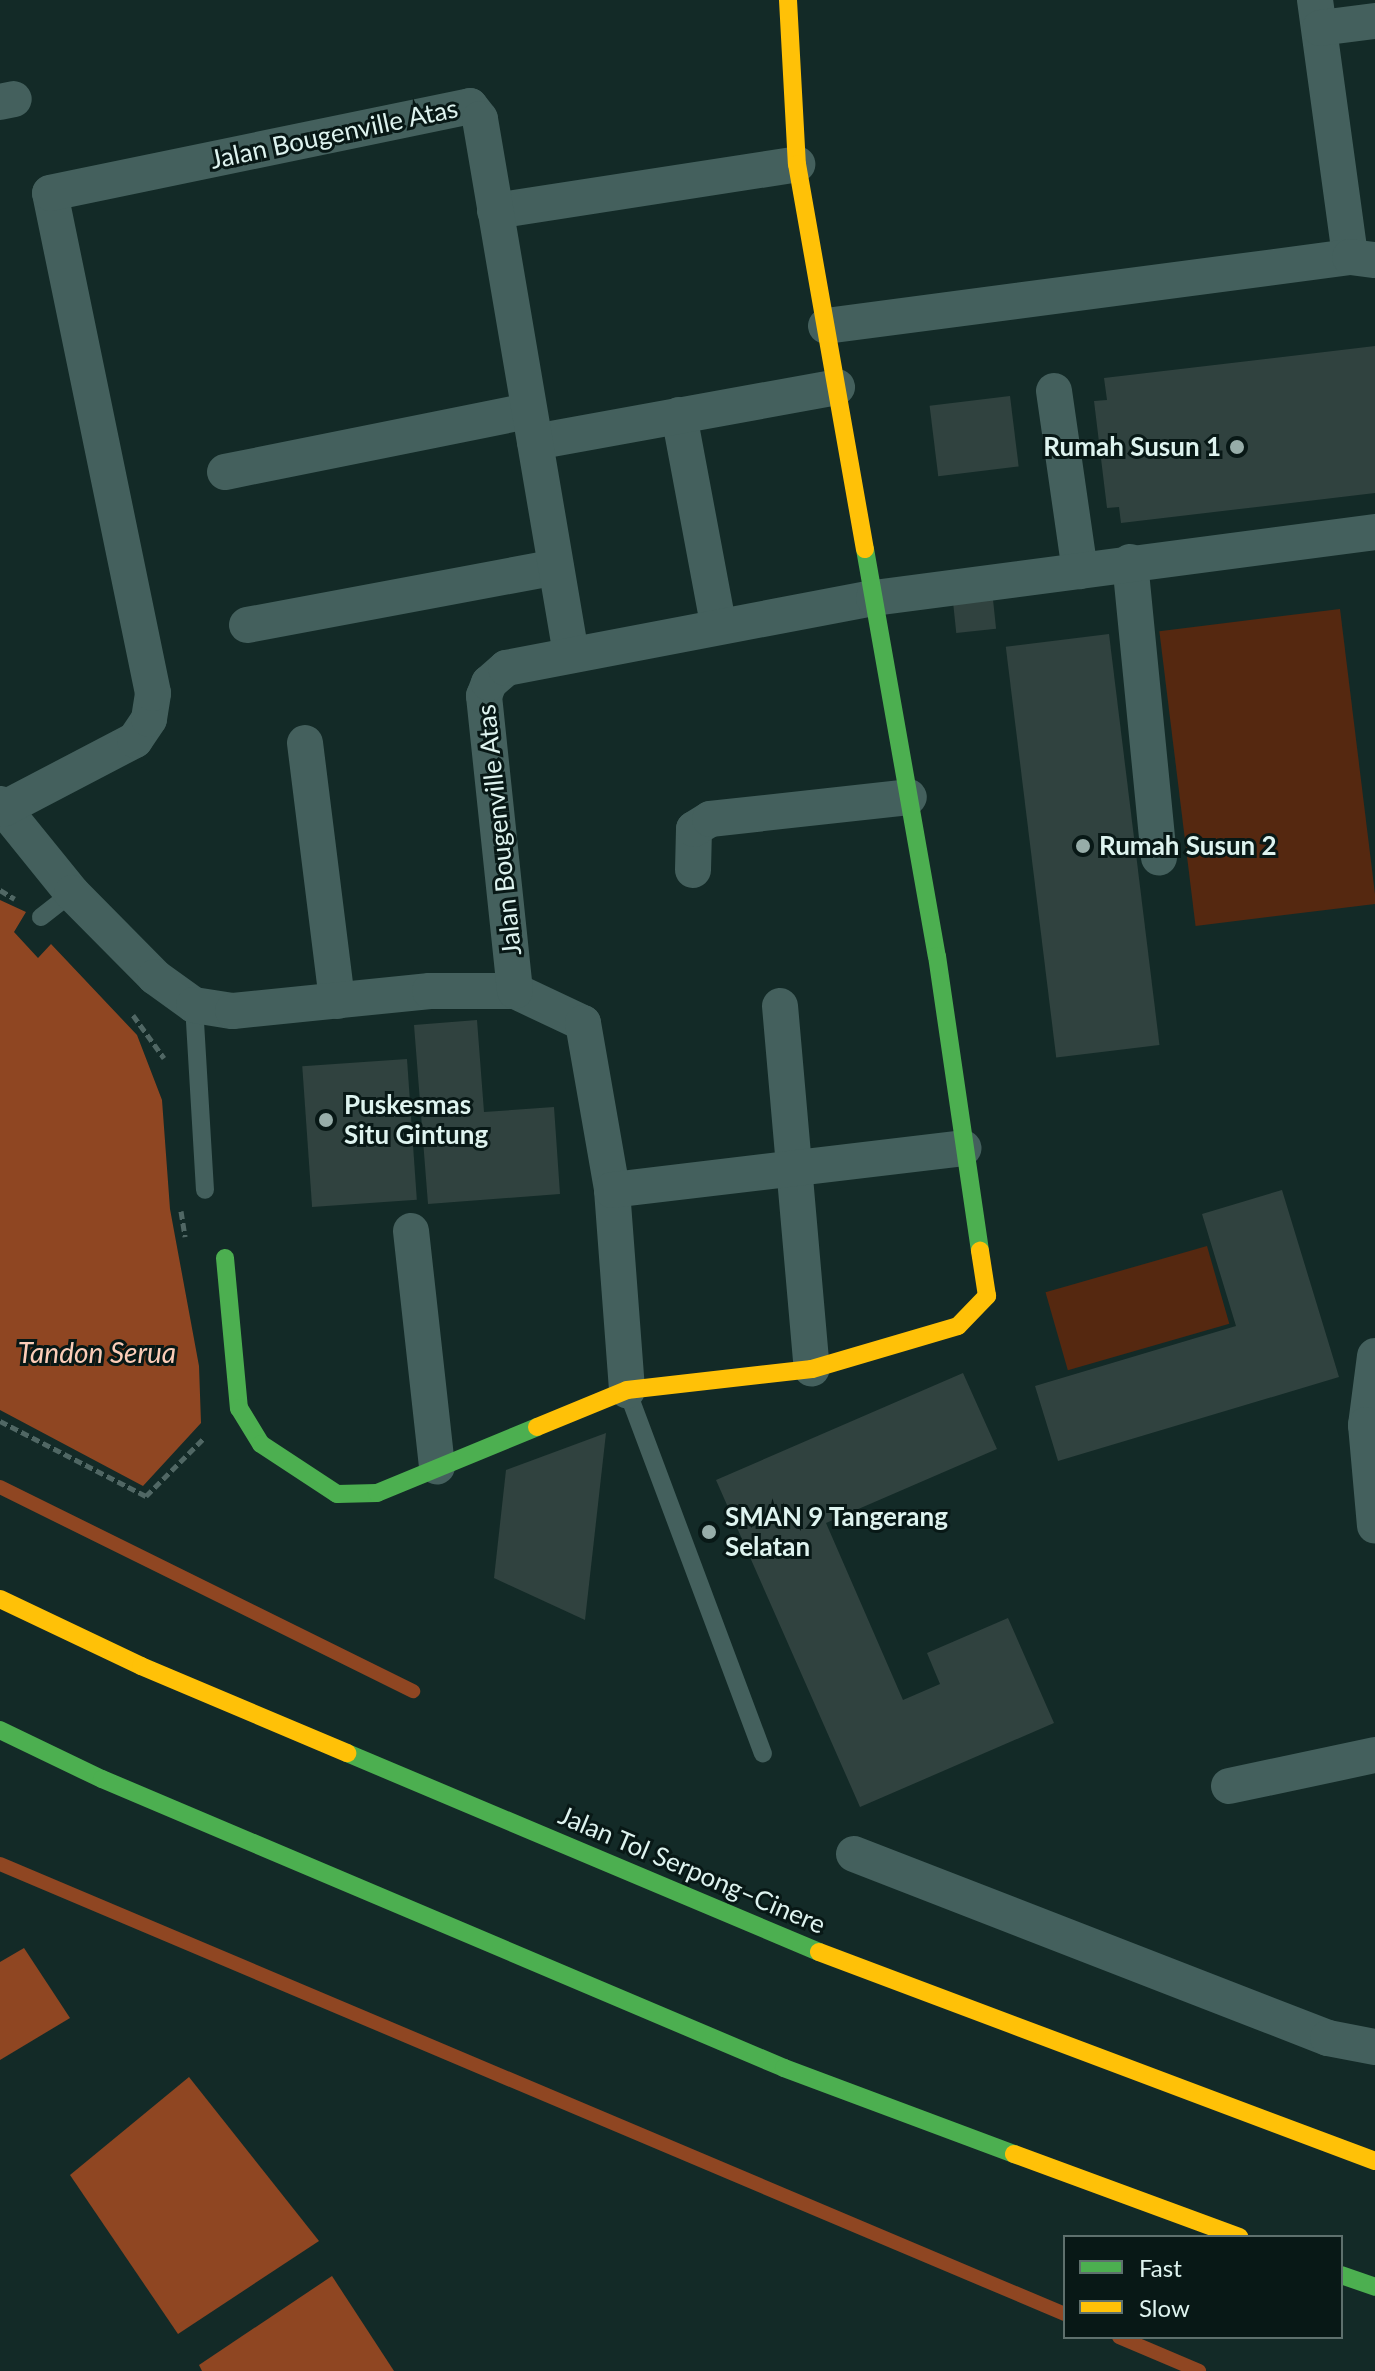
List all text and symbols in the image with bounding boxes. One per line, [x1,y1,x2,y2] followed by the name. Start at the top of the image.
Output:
[207,92,461,176] street label: Jalan Bougenville Atas
[1043,431,1221,463] place label: Rumah Susun 1
[1228,438,1246,456] marker: Rumah Susun 1
[470,702,528,958] street label: Jalan Bougenville Atas
[1099,830,1277,862] place label: Rumah Susun 2
[1074,837,1092,855] marker: Rumah Susun 2
[344,1089,488,1150] place label: Puskesmas Situ Gintung
[315,1109,337,1131] marker: Puskesmas Situ Gintung
[18,1335,176,1369] water label: Tandon Serua
[725,1501,949,1562] place label: SMAN 9 Tangerang Selatan
[700,1523,718,1541] marker: SMAN 9 Tangerang Selatan
[554,1799,830,1941] street label: Jalan Tol Serpong–Cinere
[1063,2235,1343,2339] legend
[1139,2253,1182,2282] text: Fast
[1139,2293,1190,2322] text: Slow

